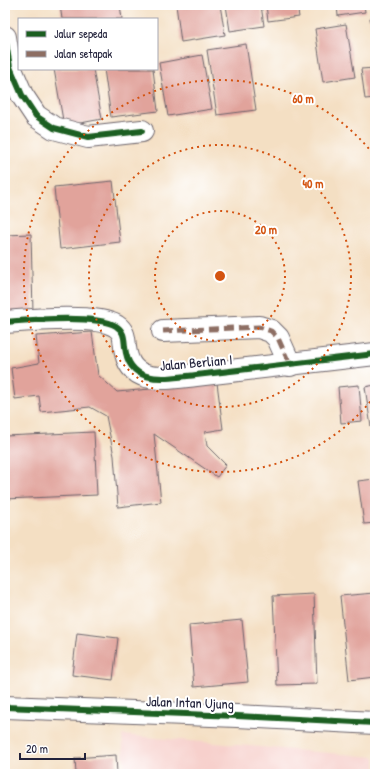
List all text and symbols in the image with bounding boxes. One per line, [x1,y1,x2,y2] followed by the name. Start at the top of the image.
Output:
[18,18,158,70] legend
[54,25,108,42] text: Jalur sepeda
[54,45,112,62] text: Jalan setapak
[292,90,314,107] text: 60 m
[303,175,323,192] text: 40 m
[255,221,277,238] text: 20 m
[213,269,227,283] centre of rings
[159,349,233,375] street label: Jalan Berlian I
[146,691,234,714] street label: Jalan Intan Ujung
[20,735,85,761] scale bar
[26,740,48,757] text: 20 m

